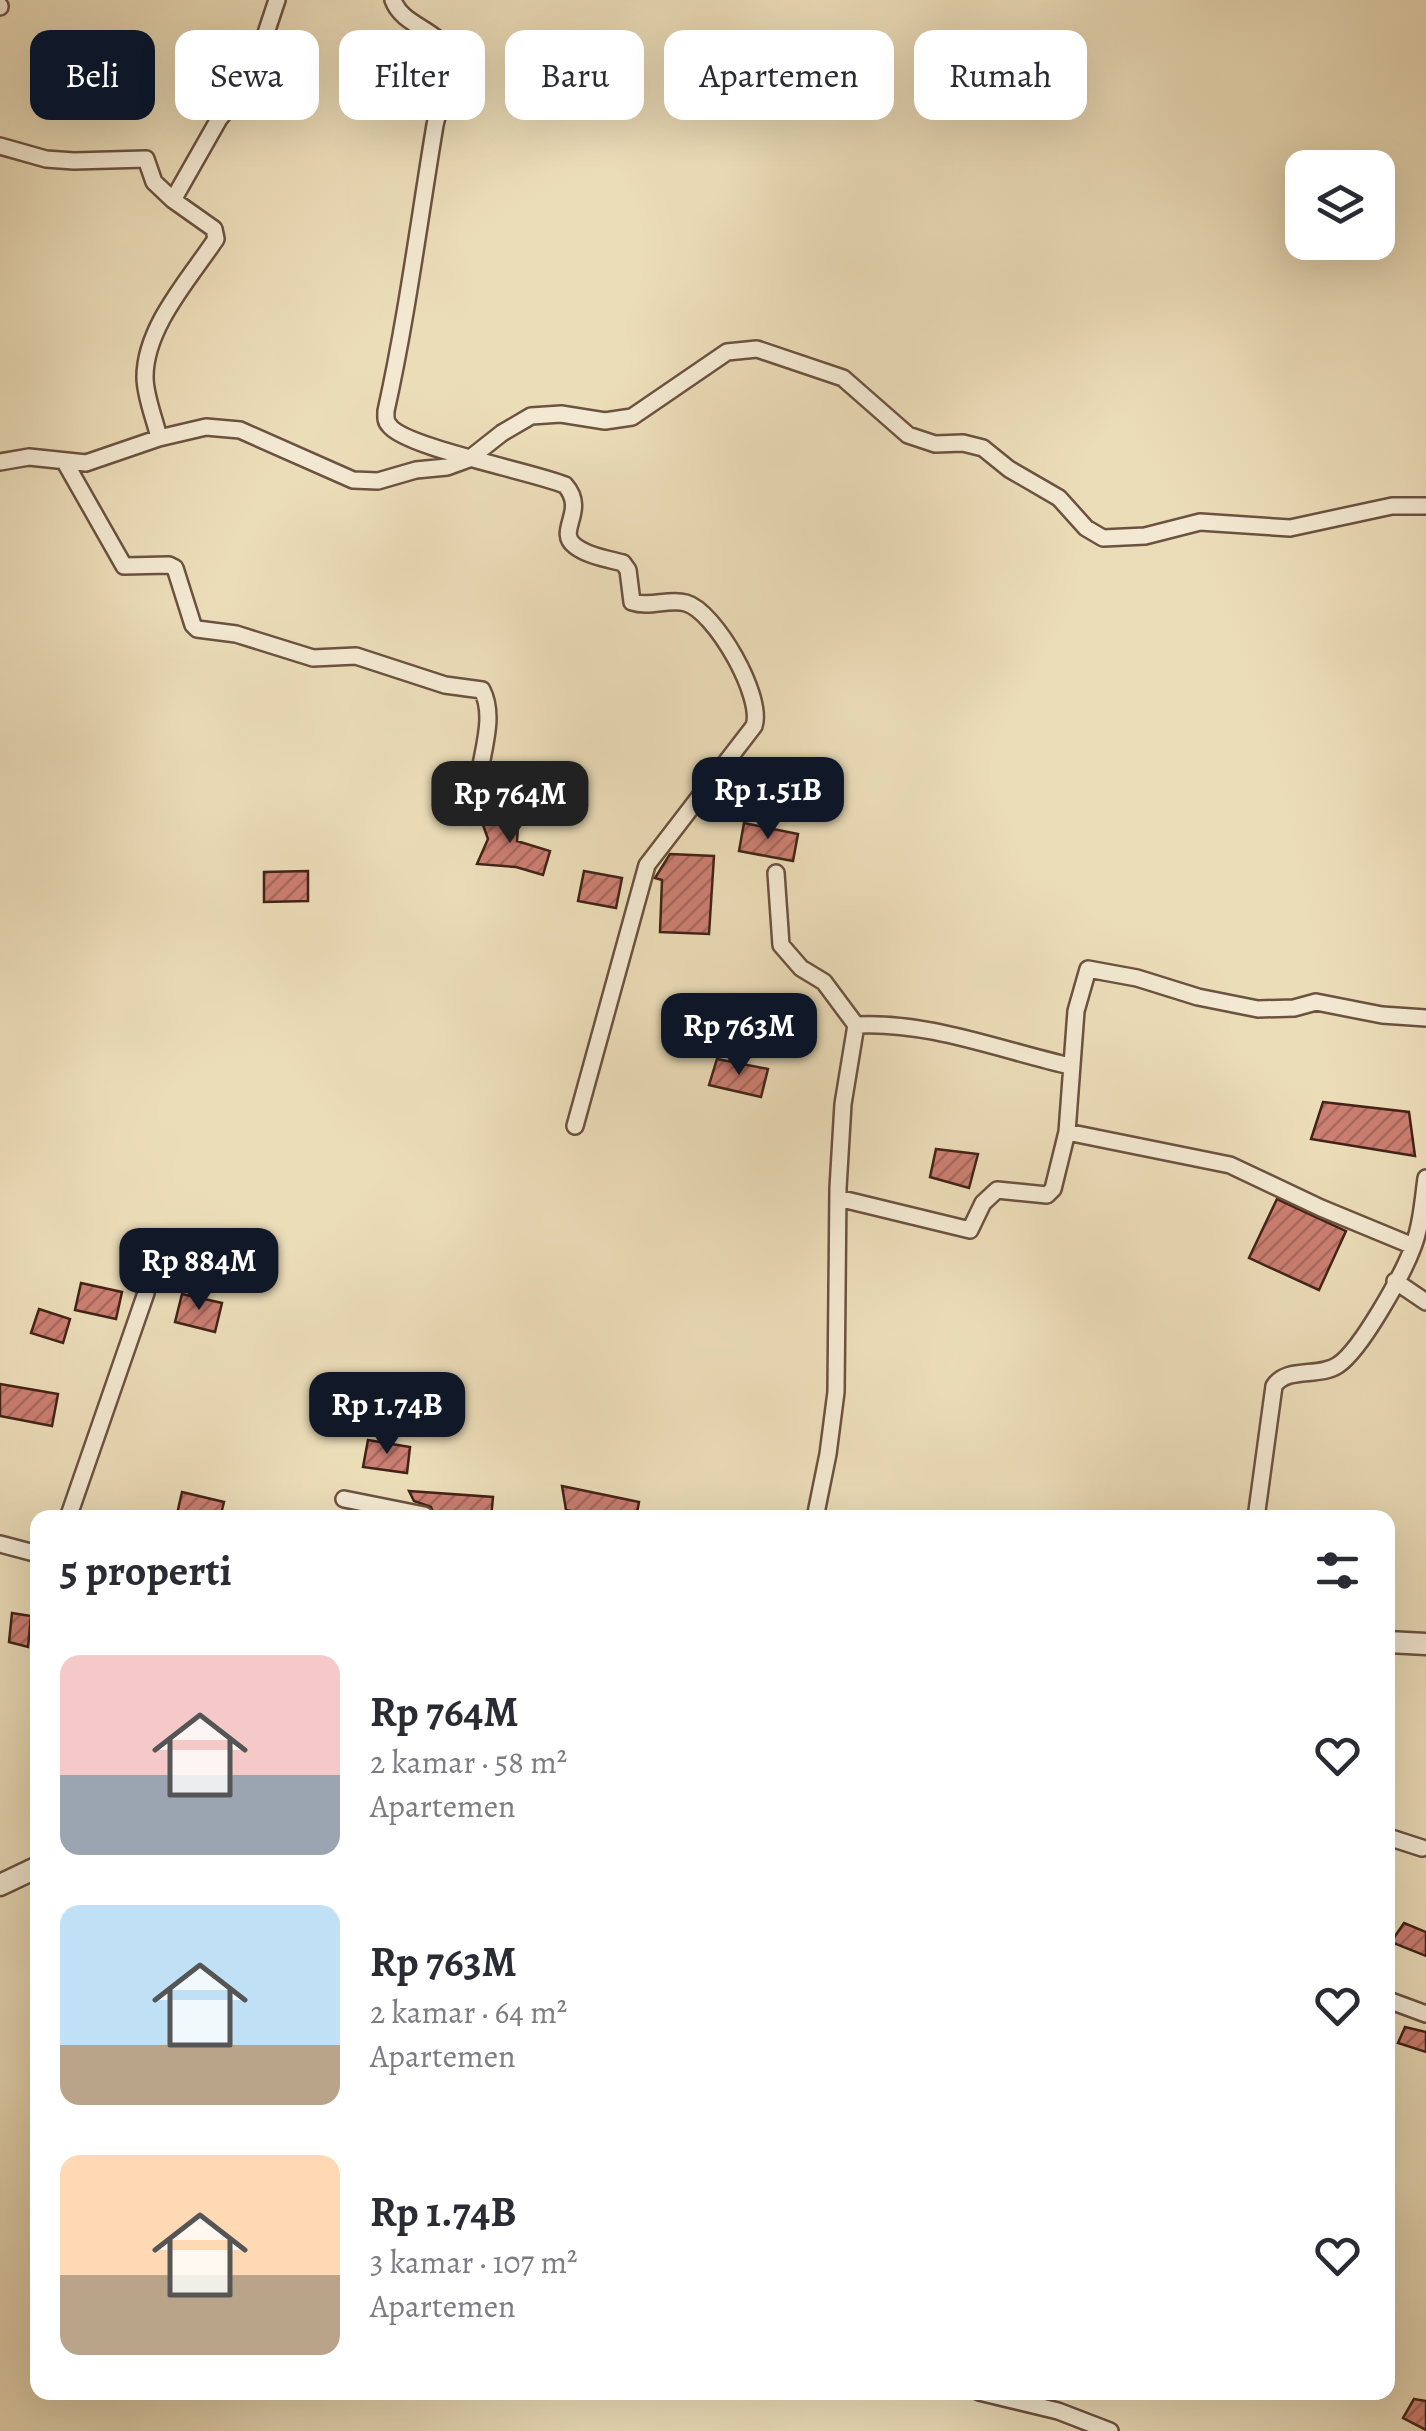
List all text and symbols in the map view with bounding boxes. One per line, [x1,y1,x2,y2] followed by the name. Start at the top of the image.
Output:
[30,30,155,120] chip: Beli
[175,30,319,120] chip: Sewa
[339,30,485,120] chip: Filter
[505,30,644,120] chip: Baru
[664,30,894,120] chip: Apartemen
[914,30,1087,120] chip: Rumah
[1285,150,1395,260] map controls
[1285,150,1395,260] button: layers
[665,757,871,842] pin: Rp 1.51B
[418,761,602,846] pin: Rp 764M
[714,767,822,811] text: Rp 1.51B
[453,771,567,815] text: Rp 764M
[647,993,831,1078] pin: Rp 763M
[683,1003,795,1047] text: Rp 763M
[107,1228,291,1313] pin: Rp 884M
[141,1238,257,1282] text: Rp 884M
[284,1372,490,1457] pin: Rp 1.74B
[331,1382,443,1426] text: Rp 1.74B
[60,1542,232,1599] text: 5 properti
[1310,1543,1365,1598] icon: filters
[370,1683,519,1740] text: Rp 764M
[140,1695,260,1815] icon: home
[1310,1728,1365,1783] icon: heart
[370,1740,567,1784] text: 2 kamar · 58 m²
[370,1784,516,1828] text: Apartemen
[370,1933,517,1990] text: Rp 763M
[140,1945,260,2065] icon: home
[1310,1978,1365,2033] icon: heart
[370,1990,567,2034] text: 2 kamar · 64 m²
[370,2034,516,2078] text: Apartemen
[370,2183,517,2240] text: Rp 1.74B
[140,2195,260,2315] icon: home
[1310,2228,1365,2283] icon: heart
[370,2240,578,2284] text: 3 kamar · 107 m²
[370,2284,516,2328] text: Apartemen

